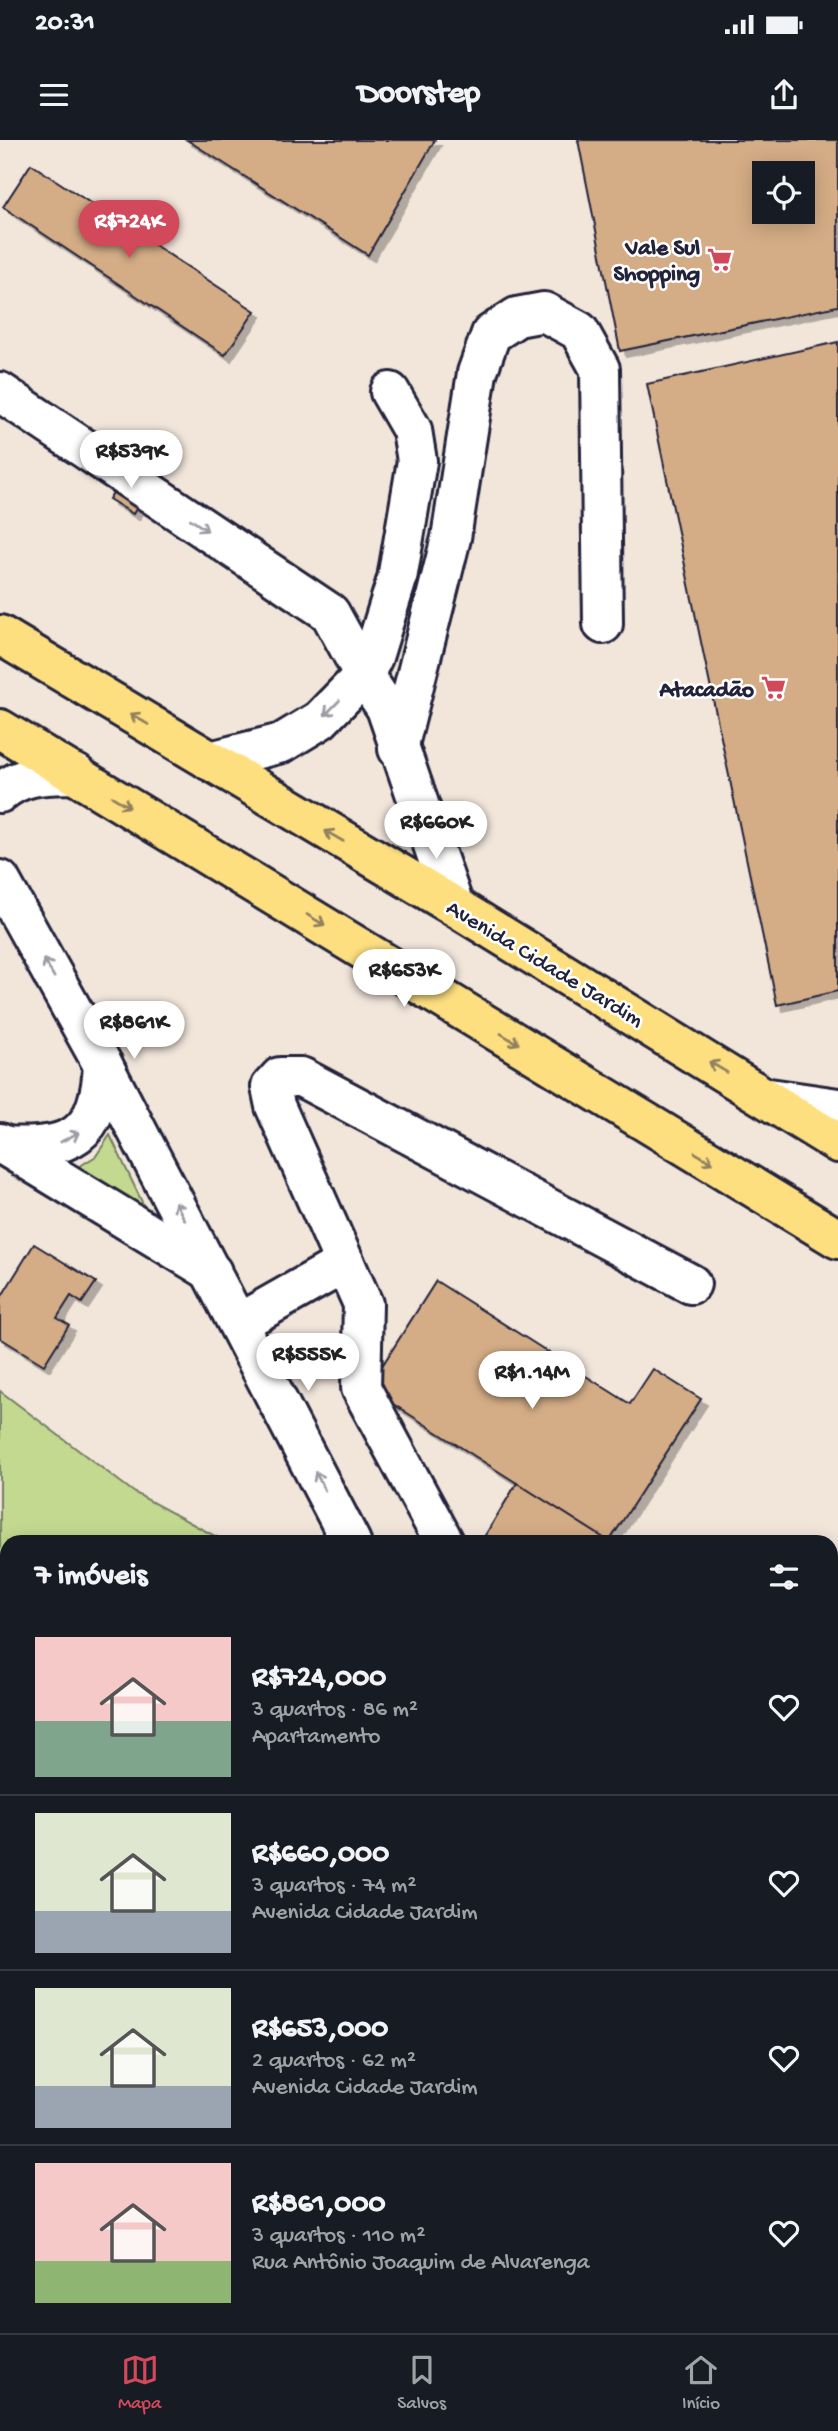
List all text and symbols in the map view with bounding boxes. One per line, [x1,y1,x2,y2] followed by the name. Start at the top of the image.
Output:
[35,9,95,40] text: 20:31
[35,76,73,114] icon: menu
[358,76,480,114] text: Doorstep
[765,76,803,114] icon: share
[752,161,815,224] map controls
[752,161,815,224] button: locate
[72,200,186,260] pin: R$724K
[94,209,164,236] text: R$724K
[613,236,700,289] place label: Vale Sul Shopping
[706,245,734,273] supermarket icon: Vale Sul Shopping
[74,430,188,490] pin: R$539K
[96,439,166,466] text: R$539K
[189,518,209,532] one-way arrow
[760,674,788,702] supermarket icon: Atacadão
[659,678,754,705] place label: Atacadão
[323,699,340,716] one-way arrow
[130,711,150,725] one-way arrow
[111,795,131,809] one-way arrow
[379,802,493,861] pin: R$660K
[400,810,472,837] text: R$660K
[325,829,345,843] one-way arrow
[441,895,648,1035] street label: Avenida Cidade Jardim
[305,914,325,928] one-way arrow
[347,950,461,1009] pin: R$653K
[42,958,55,979] one-way arrow
[369,958,439,985] text: R$653K
[77,1002,191,1061] pin: R$861K
[100,1010,168,1037] text: R$861K
[499,1032,519,1046] one-way arrow
[708,1060,728,1074] one-way arrow
[59,1130,79,1144] one-way arrow
[694,1150,713,1165] one-way arrow
[173,1202,187,1222] one-way arrow
[251,1334,365,1393] pin: R$555K
[272,1342,344,1369] text: R$555K
[467,1352,597,1411] pin: R$1.14M
[494,1360,570,1387] text: R$1.14M
[312,1471,326,1492] one-way arrow
[765,1558,803,1596] icon: filters
[35,1560,147,1595] text: 7 imóveis
[252,1662,386,1697] text: R$724,000
[91,1665,175,1749] icon: home
[765,1688,803,1726] icon: heart
[252,1697,418,1724] text: 3 quartos · 86 m²
[252,1724,380,1751] text: Apartamento
[252,1838,389,1873] text: R$660,000
[91,1841,175,1925] icon: home
[765,1864,803,1902] icon: heart
[252,1873,416,1900] text: 3 quartos · 74 m²
[252,1900,478,1927] text: Avenida Cidade Jardim
[252,2013,388,2048] text: R$653,000
[91,2016,175,2100] icon: home
[765,2039,803,2077] icon: heart
[252,2048,416,2075] text: 2 quartos · 62 m²
[252,2075,478,2102] text: Avenida Cidade Jardim
[252,2188,385,2223] text: R$861,000
[91,2191,175,2275] icon: home
[765,2214,803,2252] icon: heart
[252,2223,425,2250] text: 3 quartos · 110 m²
[252,2250,590,2277] text: Rua Antônio Joaquim de Alvarenga
[118,2351,162,2416] tab: Mapa
[397,2351,446,2416] tab: Salvos
[682,2351,720,2416] tab: Início

